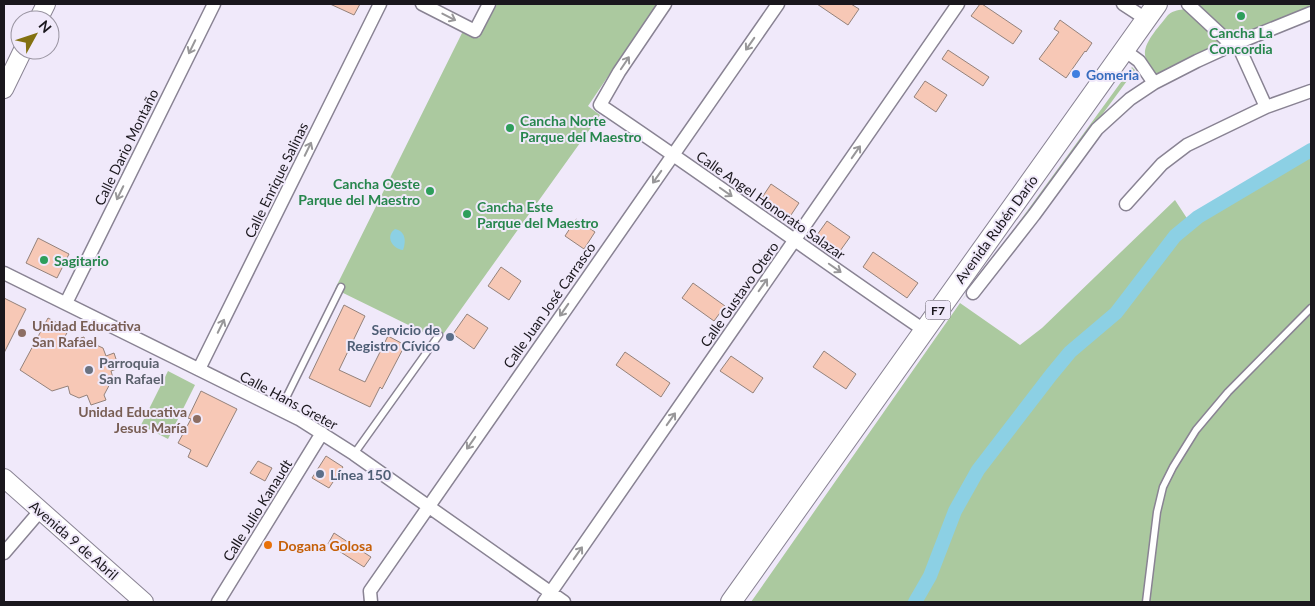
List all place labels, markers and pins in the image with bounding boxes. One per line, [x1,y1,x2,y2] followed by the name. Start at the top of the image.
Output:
[1235,10,1247,22] marker: Cancha La Concordia
[1209,24,1273,57] place label: Cancha La Concordia
[1086,66,1139,83] place label: Gomeria
[1070,68,1082,80] marker: Gomeria
[520,112,642,145] place label: Cancha Norte Parque del Maestro
[504,122,516,134] marker: Cancha Norte Parque del Maestro
[298,175,421,208] place label: Cancha Oeste Parque del Maestro
[424,185,436,197] marker: Cancha Oeste Parque del Maestro
[477,198,599,231] place label: Cancha Este Parque del Maestro
[461,208,473,220] marker: Cancha Este Parque del Maestro
[54,252,109,269] place label: Sagitario
[38,254,50,266] marker: Sagitario
[32,317,141,350] place label: Unidad Educativa San Rafael
[347,321,441,354] place label: Servicio de Registro Cívico
[16,327,28,339] marker: Unidad Educativa San Rafael
[444,331,456,343] marker: Servicio de Registro Cívico
[99,354,164,387] place label: Parroquia San Rafael
[83,364,95,376] marker: Parroquia San Rafael
[78,403,187,436] place label: Unidad Educativa Jesus María
[191,413,203,425] marker: Unidad Educativa Jesus María
[330,466,391,483] place label: Línea 150
[314,468,326,480] marker: Línea 150
[278,537,372,554] place label: Dogana Golosa
[262,539,274,551] marker: Dogana Golosa

